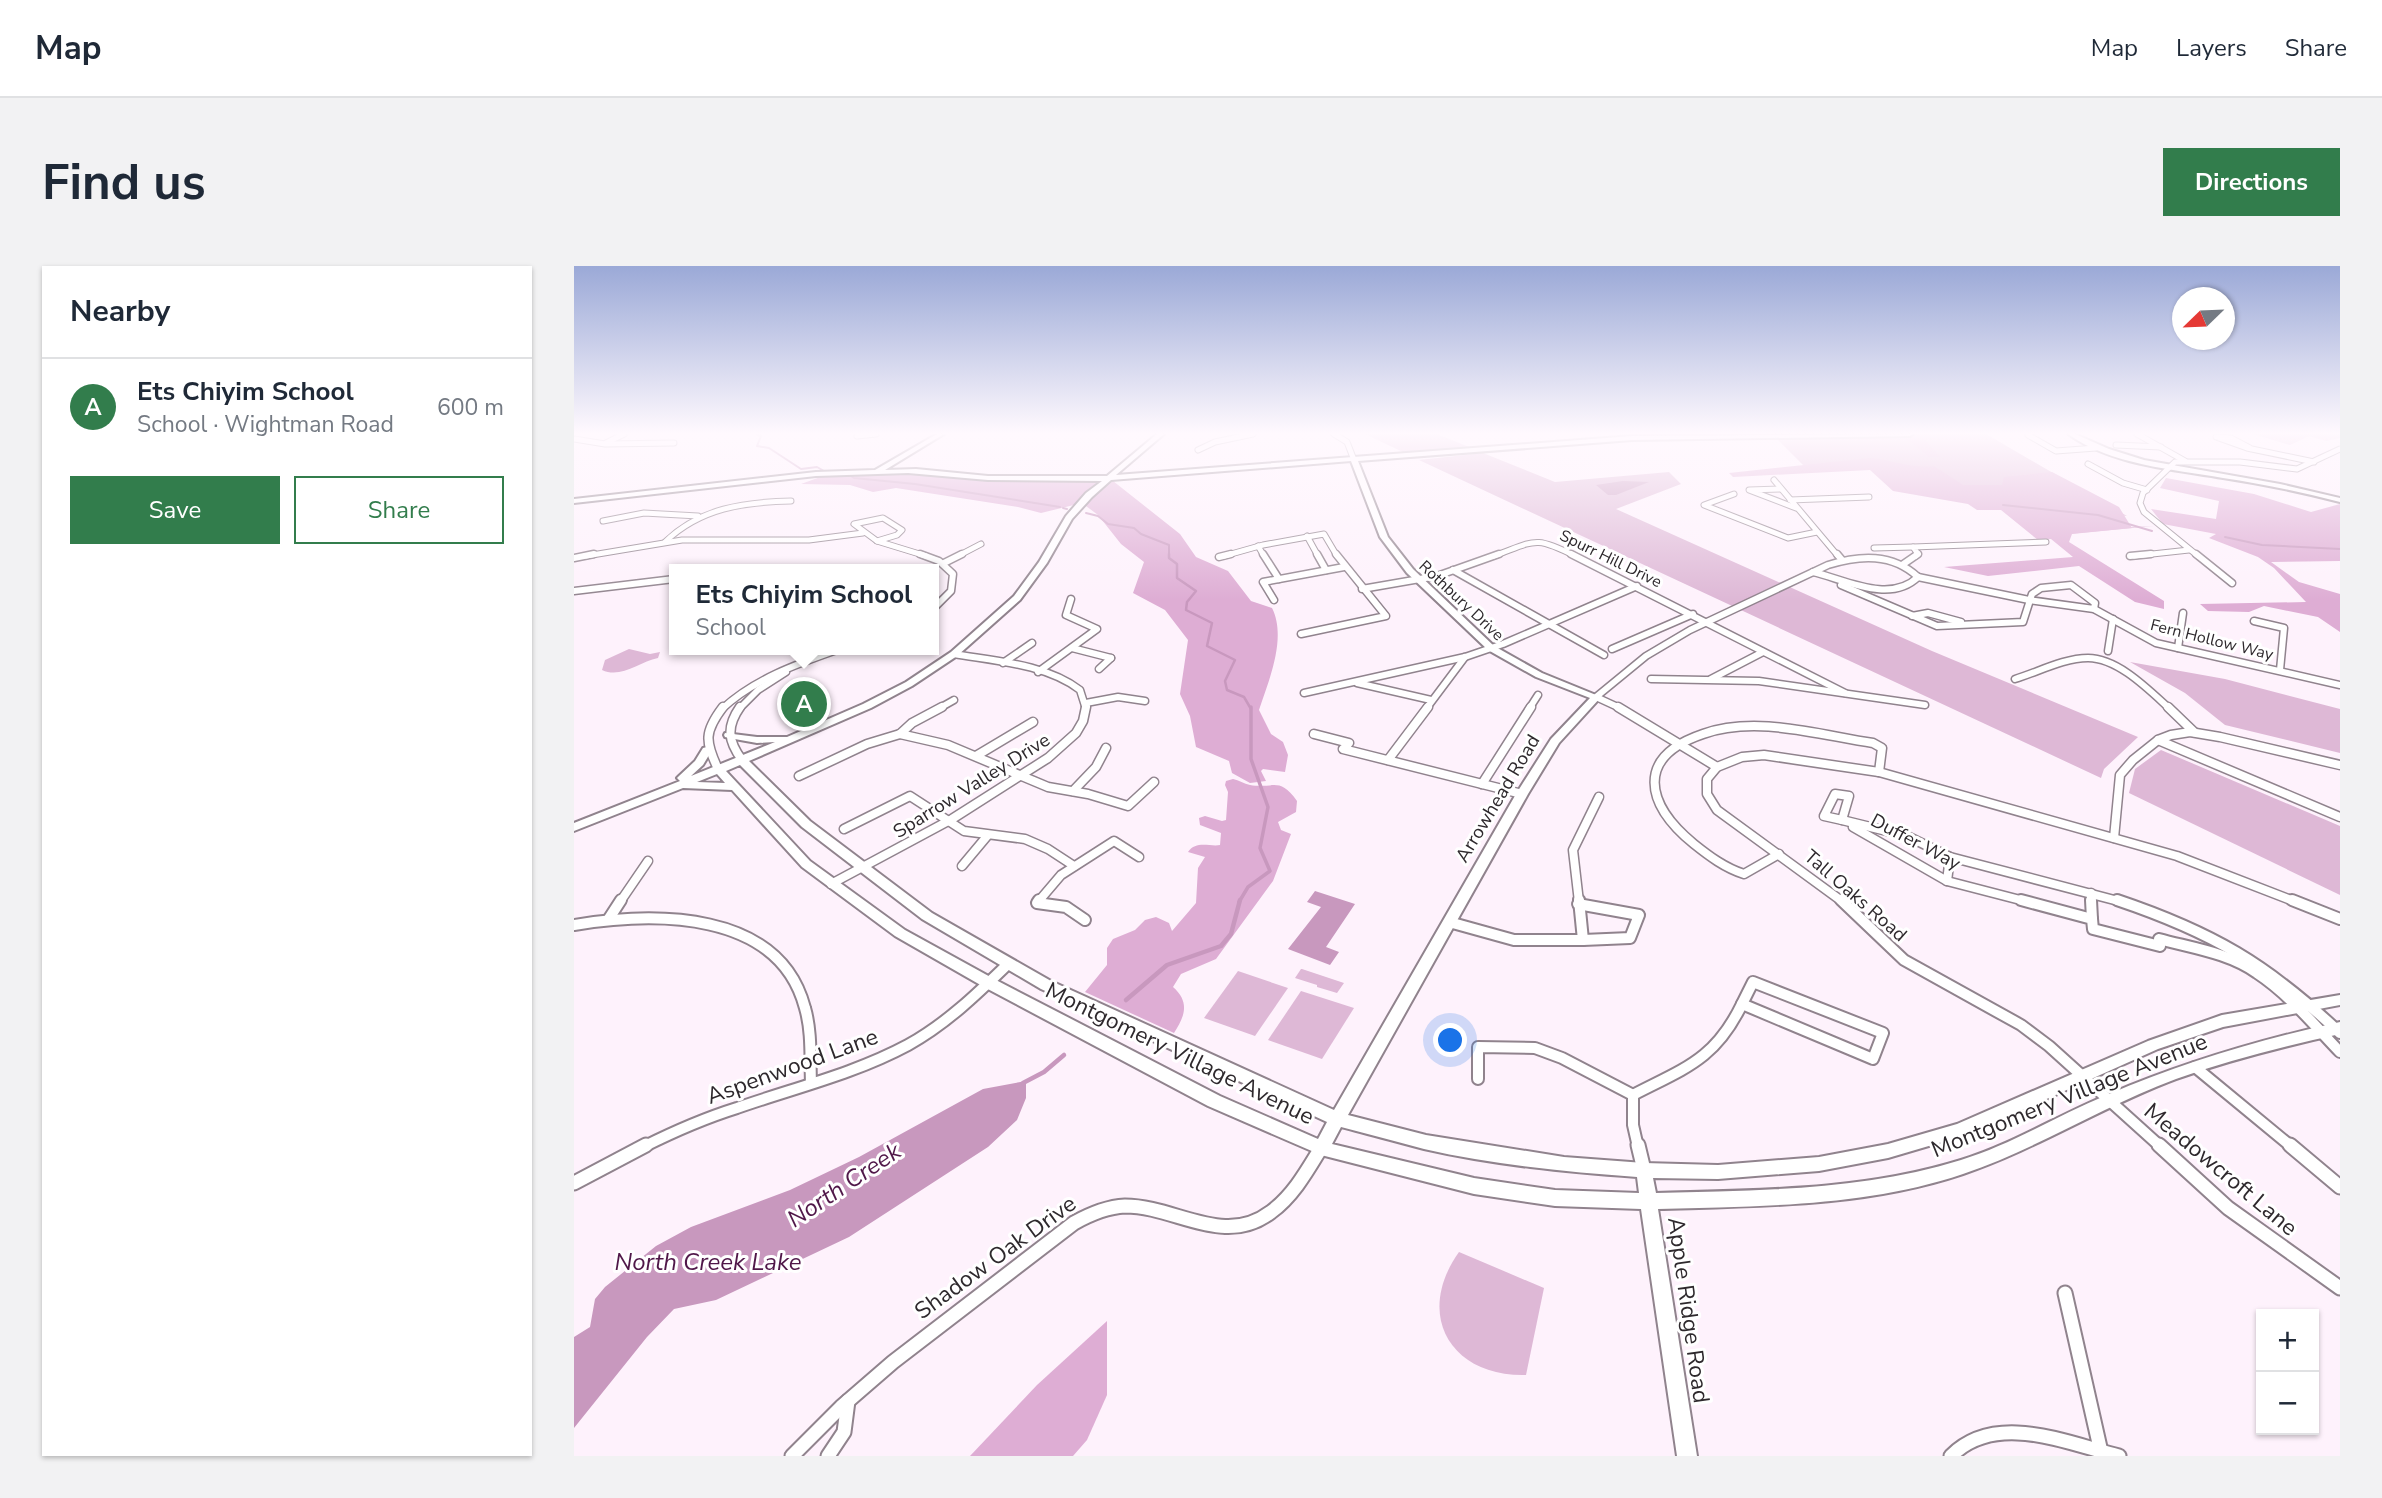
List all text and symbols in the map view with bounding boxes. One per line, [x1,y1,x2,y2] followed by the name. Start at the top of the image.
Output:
[35,26,102,71] text: Map
[2091,32,2138,64] text: Map
[2176,32,2247,64] text: Layers
[2285,32,2347,64] text: Share
[2163,148,2340,216] button: Directions
[42,149,206,216] text: Find us
[2172,287,2235,350] north arrow
[70,291,170,332] text: Nearby
[137,374,354,409] text: Ets Chiyim School
[84,392,102,423] text: A
[437,392,504,423] text: 600 m
[137,409,394,440] text: School · Wightman Road
[70,476,280,544] button: Save
[294,476,504,544] button: Share
[1556,525,1665,593] street label: Spurr Hill Drive
[1414,556,1509,646] street label: Rothbury Drive
[669,564,939,655] popup
[696,577,912,612] text: Ets Chiyim School
[696,612,766,643] text: School
[2148,614,2276,666] street label: Fern Hollow Way
[781,678,827,730] pin: A
[888,727,1055,845] street label: Sparrow Valley Drive
[1449,730,1546,867] street label: Arrowhead Road
[1866,807,1965,877] street label: Duffer Way
[1798,844,1912,948] street label: Tall Oaks Road
[1040,975,1319,1132] street label: Montgomery Village Avenue
[702,1021,882,1112] street label: Aspenwood Lane
[1433,1023,1467,1057] your location
[1927,1026,2212,1165] street label: Montgomery Village Avenue
[2137,1096,2304,1243] street label: Meadowcroft Lane
[781,1135,908,1235] water label: North Creek
[908,1188,1082,1327] street label: Shadow Oak Drive
[1660,1215,1717,1405] street label: Apple Ridge Road
[614,1246,802,1278] water label: North Creek Lake
[2256,1309,2319,1435] map controls
[2256,1309,2319,1372] button: +
[2256,1372,2319,1435] button: −

